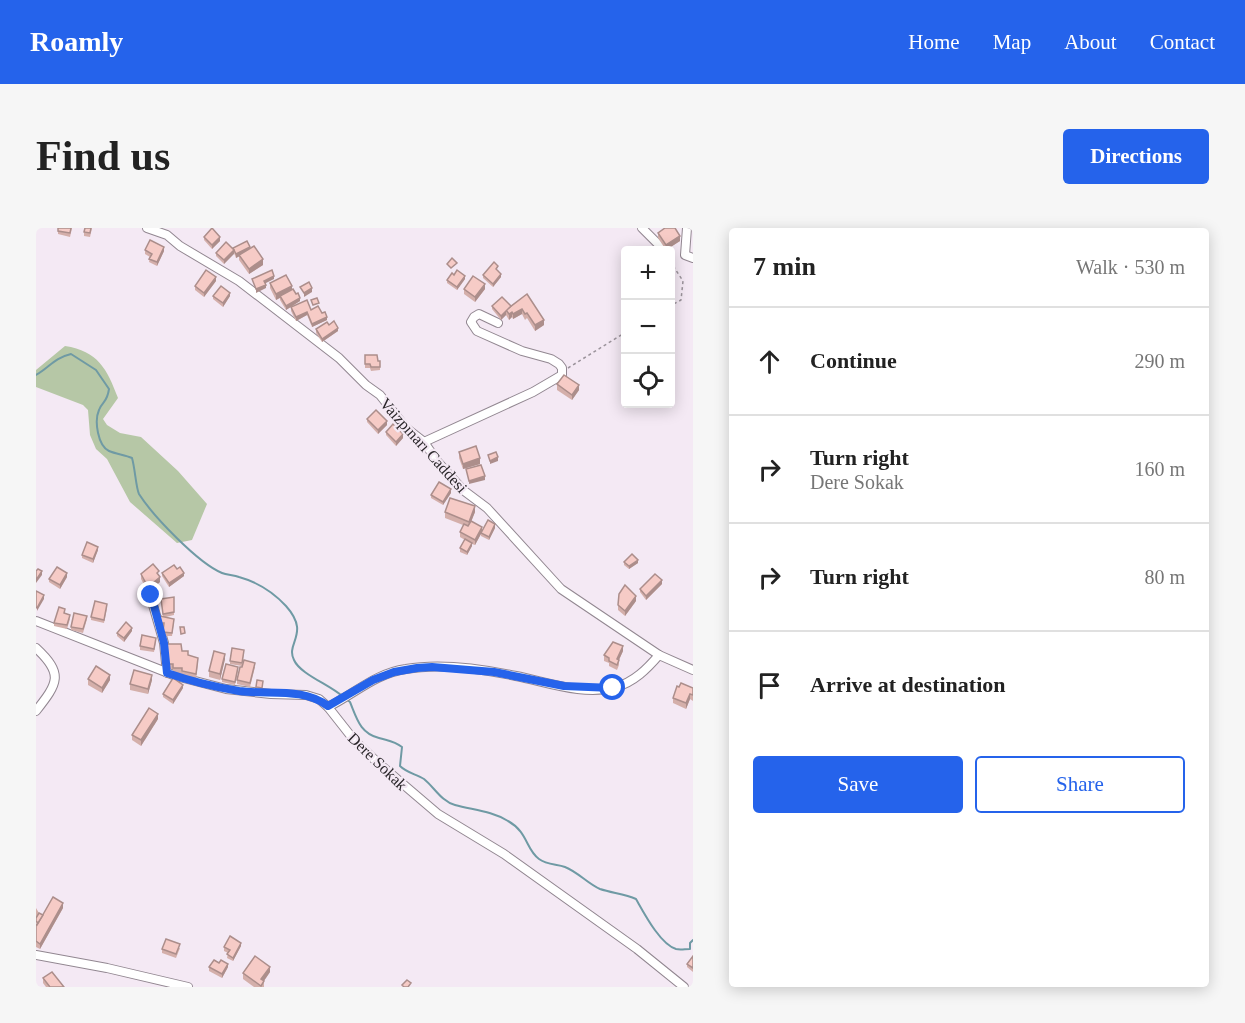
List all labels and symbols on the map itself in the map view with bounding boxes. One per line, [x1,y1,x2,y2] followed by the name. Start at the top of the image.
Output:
[376,395,471,497] street label: Vaizpınarı Caddesi
[137,581,163,607] route end
[599,674,625,700] route start
[345,729,411,794] street label: Dere Sokak

